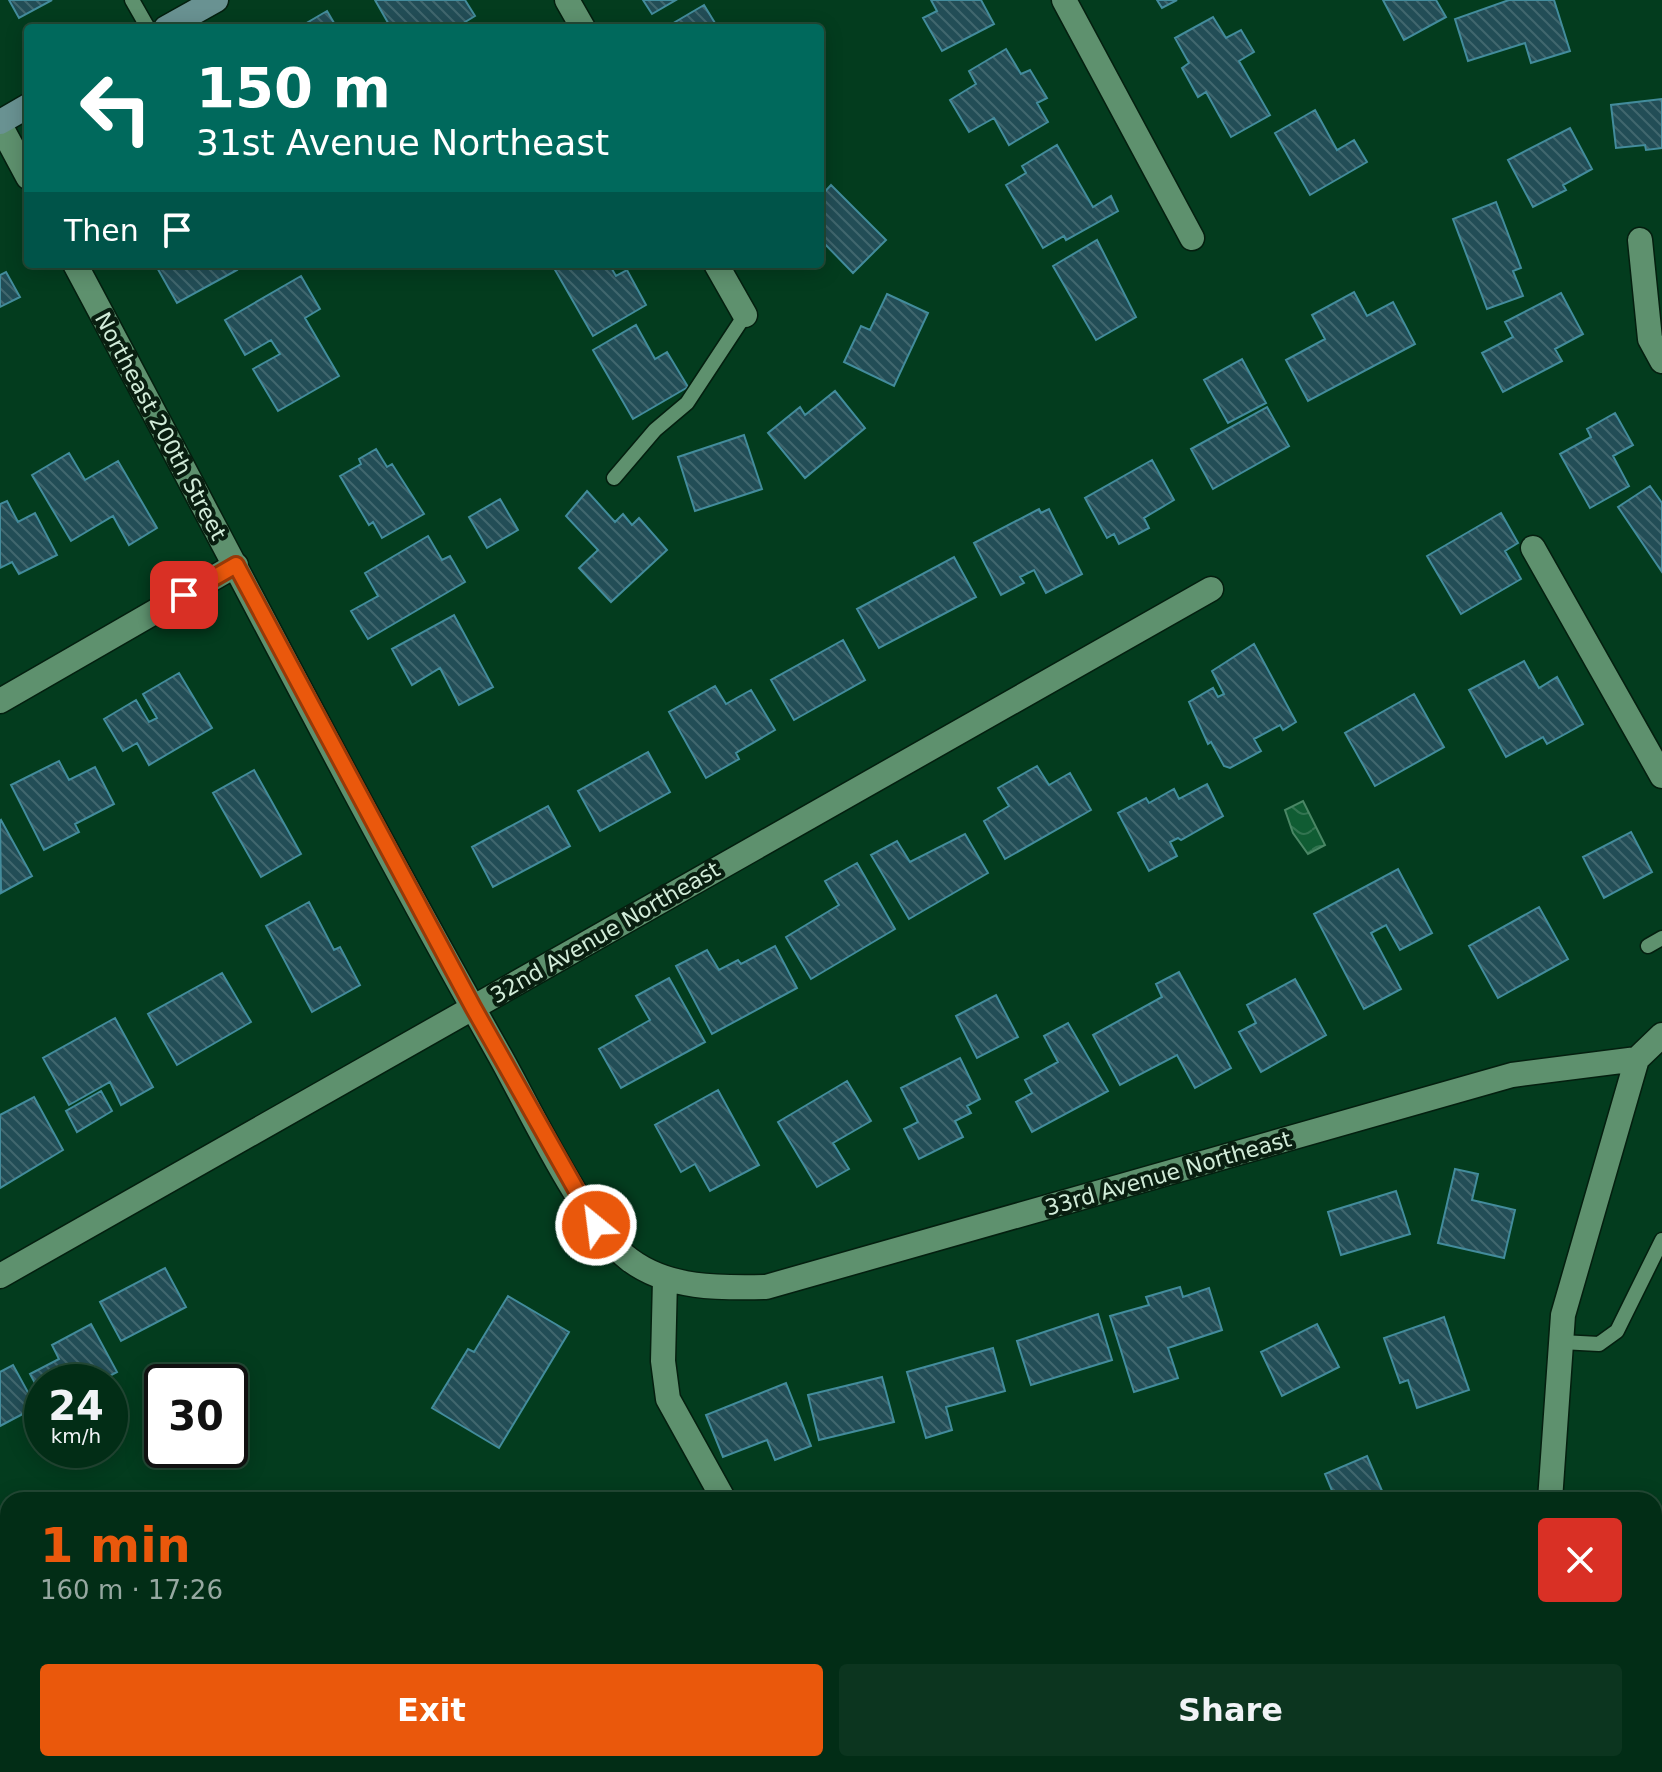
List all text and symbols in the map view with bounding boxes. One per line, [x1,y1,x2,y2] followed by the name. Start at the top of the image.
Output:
[196,55,391,120] text: 150 m
[64,56,168,160] icon: left
[196,122,609,163] text: 31st Avenue Northeast
[155,208,199,252] icon: arrive
[64,213,139,248] text: Then
[90,308,231,545] street label: Northeast 200th Street
[150,561,218,629] pin
[162,573,206,617] icon: arrive
[486,856,725,1008] street label: 32nd Avenue Northeast
[1042,1126,1294,1221] street label: 33rd Avenue Northeast
[554,1183,638,1267] position arrow
[144,1364,248,1468] speed limit sign: 30
[48,1383,104,1429] text: 24
[51,1424,101,1448] text: km/h
[40,1517,191,1573] text: 1 min
[1538,1518,1622,1602] button: close
[40,1575,223,1605] text: 160 m · 17:26
[40,1664,823,1756] button: Exit
[839,1664,1622,1756] button: Share

